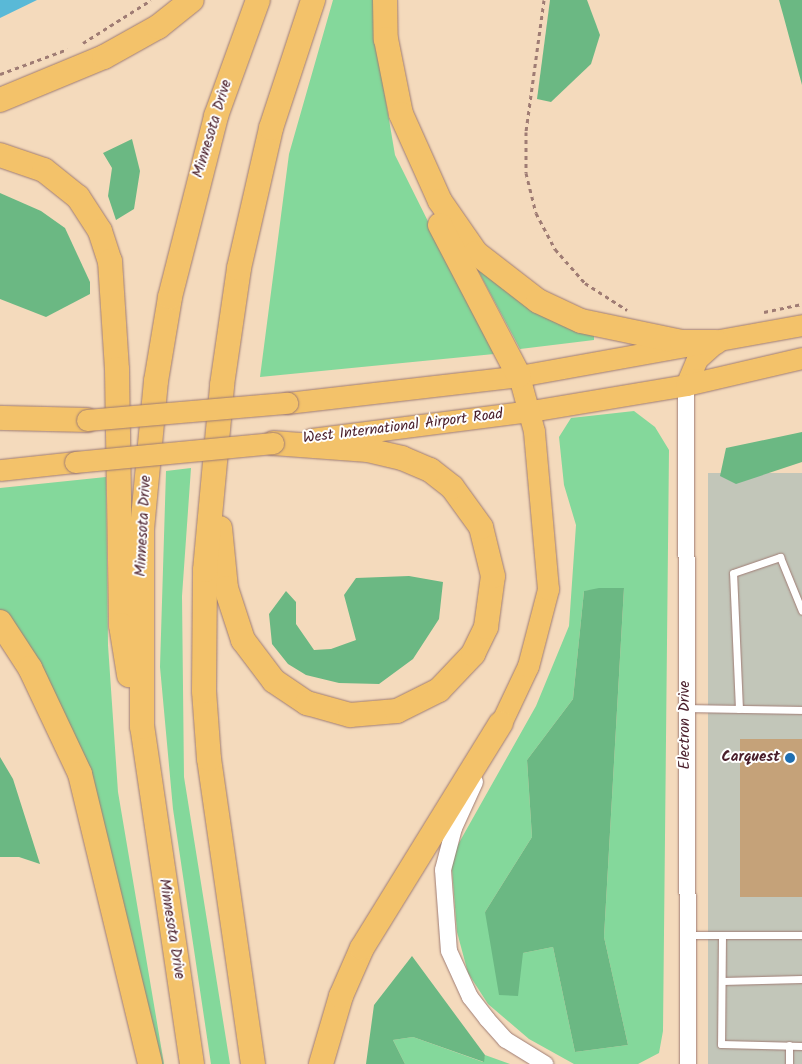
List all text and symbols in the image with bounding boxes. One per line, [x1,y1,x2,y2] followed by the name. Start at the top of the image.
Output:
[190,78,236,180] street label: Minnesota Drive
[302,406,504,448] street label: West International Airport Road
[132,475,156,577] street label: Minnesota Drive
[677,681,695,769] street label: Electron Drive
[722,749,780,767] place label: Carquest
[784,752,796,764] marker: Carquest
[154,877,188,981] street label: Minnesota Drive

